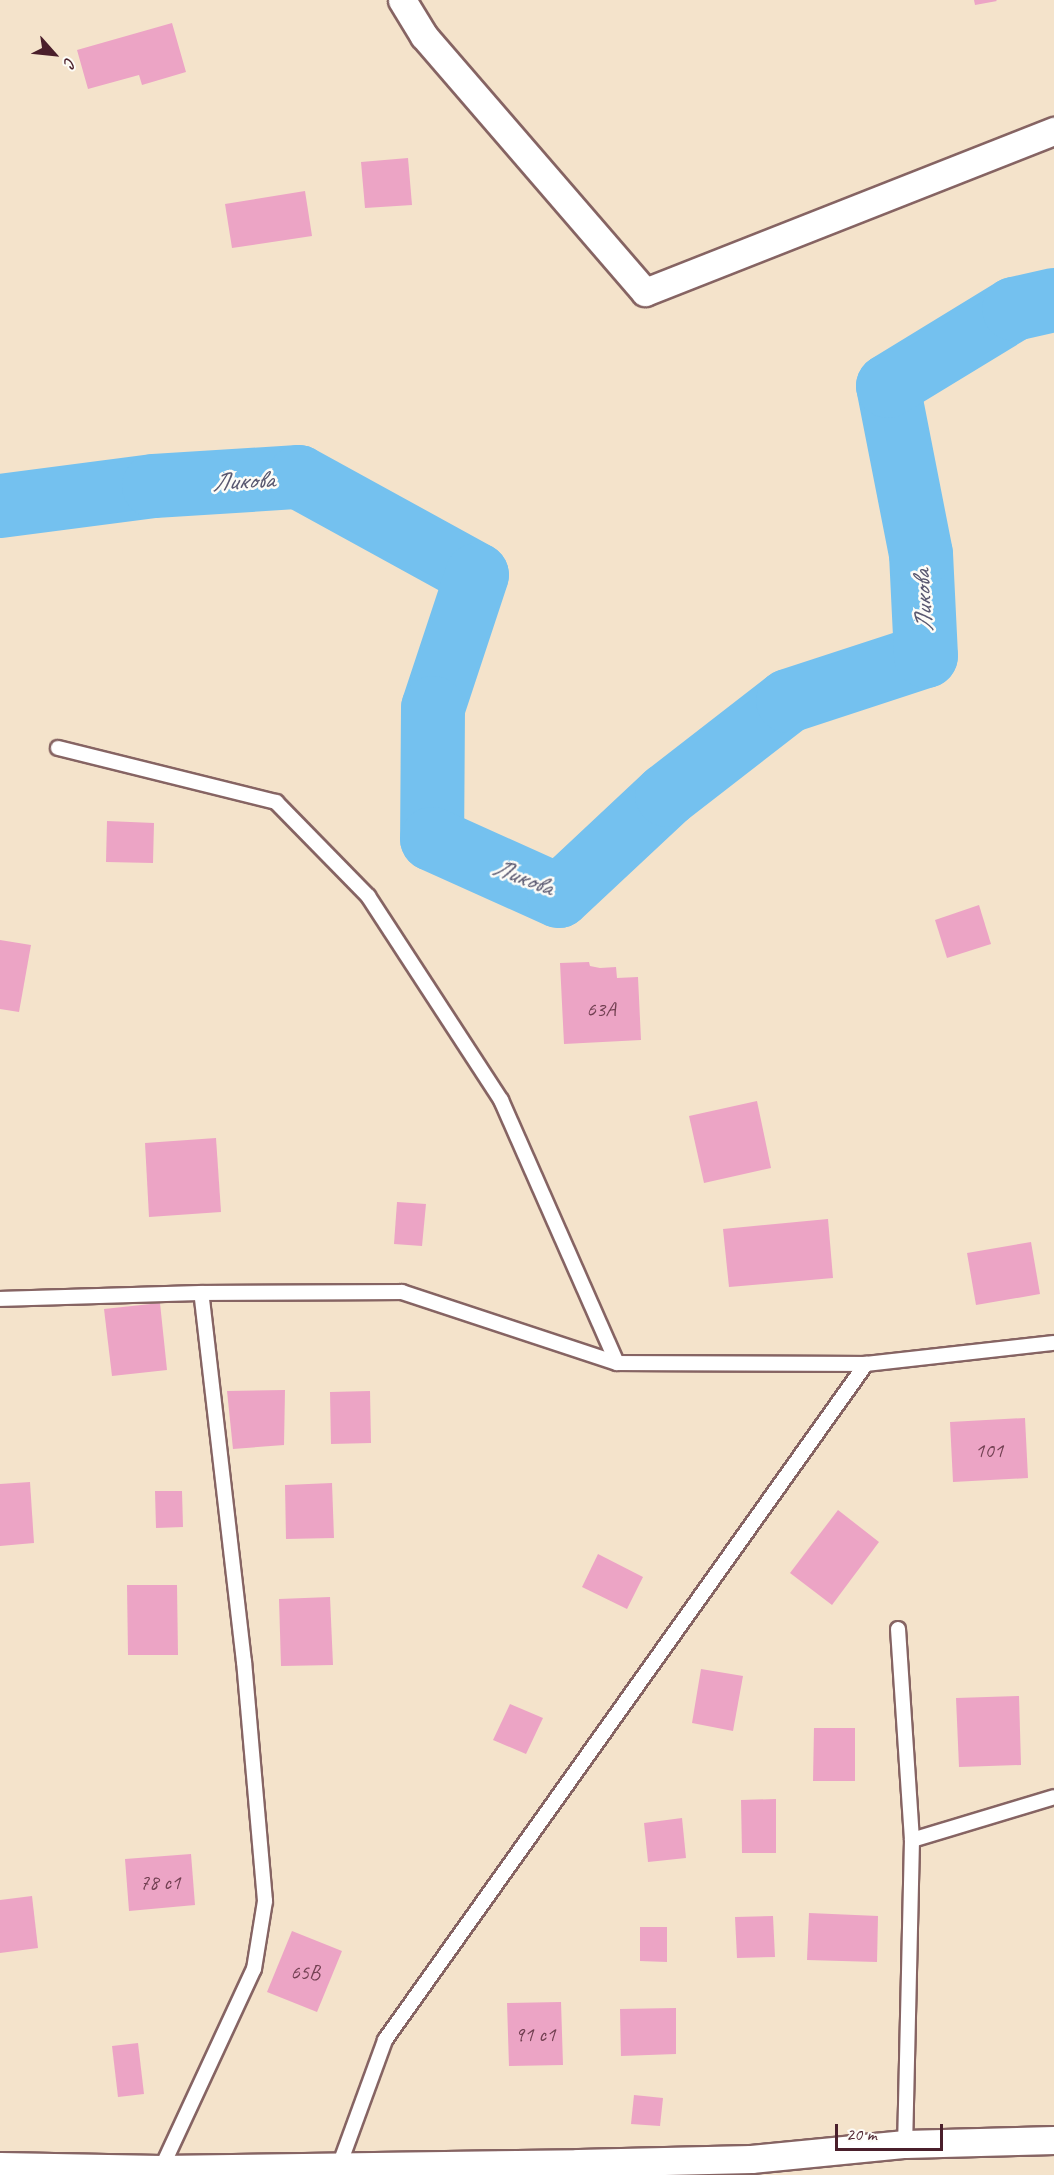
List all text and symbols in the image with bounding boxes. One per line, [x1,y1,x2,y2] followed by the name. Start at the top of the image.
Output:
[24,24,84,84] north arrow
[59,54,81,70] text: С
[211,464,275,498] water label: Ликова
[906,569,940,633] water label: Ликова
[488,851,558,903] water label: Ликова
[586,996,616,1022] house number: 63А
[975,1437,1003,1463] house number: 101
[140,1869,180,1895] house number: 78 с1
[290,1959,320,1985] house number: 65В
[515,2021,555,2047] house number: 91 с1
[838,2112,946,2150] scale bar
[846,2123,877,2145] text: 20 m

